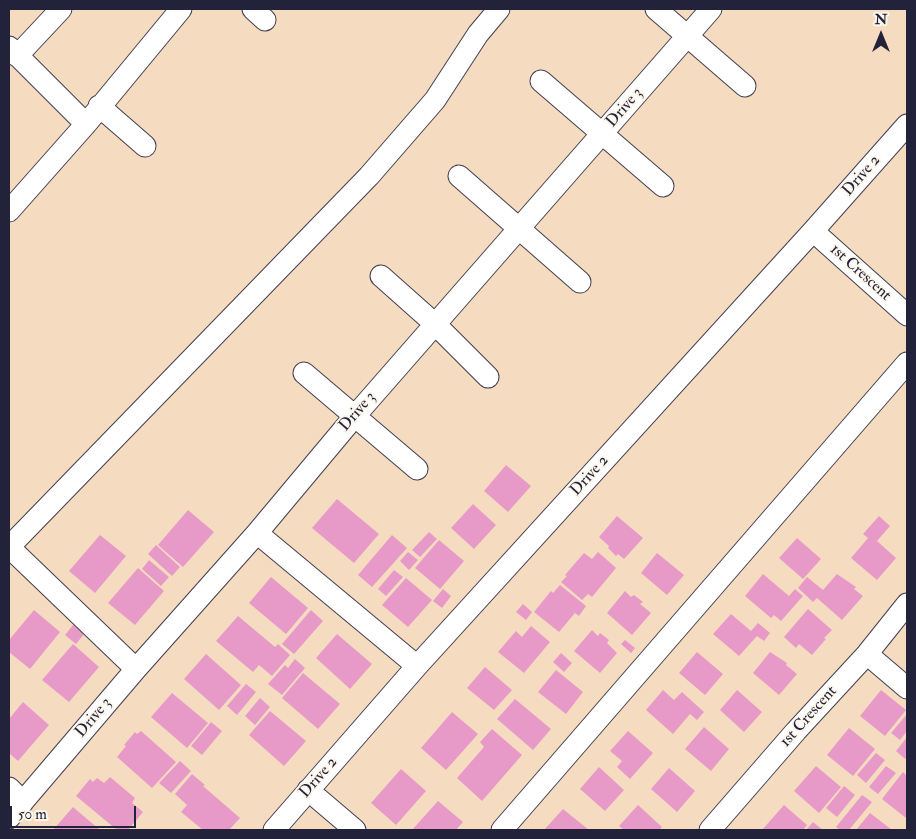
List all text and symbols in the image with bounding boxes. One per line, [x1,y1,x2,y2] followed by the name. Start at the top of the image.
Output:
[856,10,906,60] north arrow
[875,11,887,28] text: N
[603,84,647,132] street label: Drive 3
[839,152,885,200] street label: Drive 2
[825,240,895,306] street label: 1st Crescent
[336,388,380,436] street label: Drive 3
[567,452,613,500] street label: Drive 2
[776,682,842,752] street label: 1st Crescent
[72,694,116,742] street label: Drive 3
[296,754,342,802] street label: Drive 2
[12,796,139,828] scale bar
[18,805,47,824] text: 50 m

